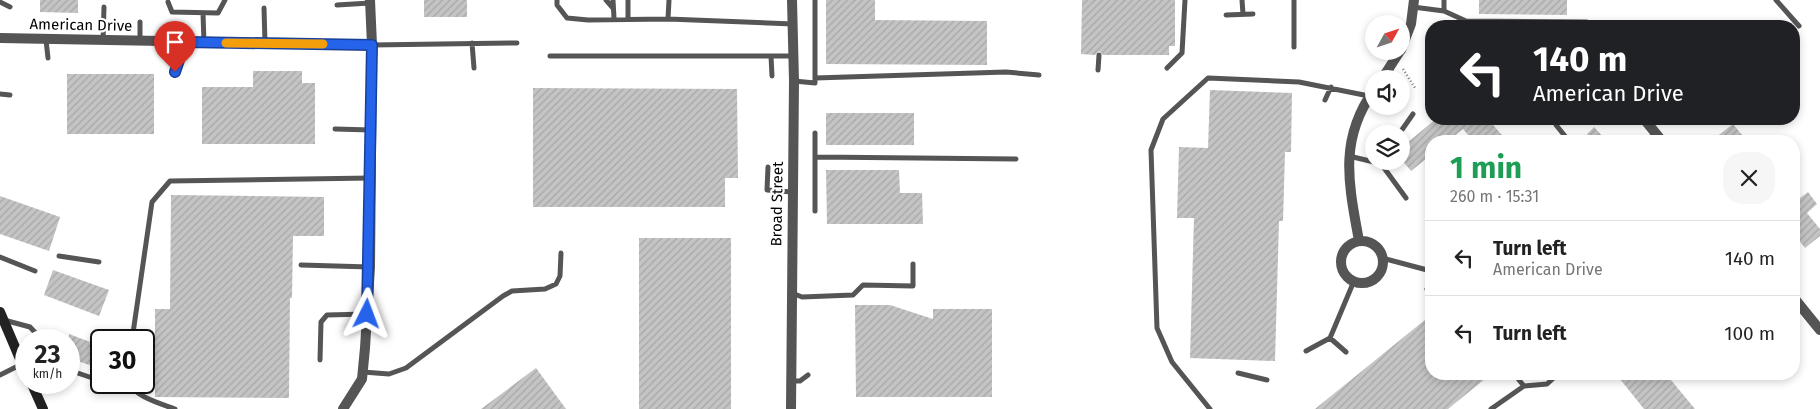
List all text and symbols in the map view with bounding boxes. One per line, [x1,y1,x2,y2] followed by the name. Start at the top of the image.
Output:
[29,15,133,35] street label: American Drive
[1365,15,1410,60] north arrow
[1365,15,1410,170] map controls
[154,21,196,72] pin
[161,28,189,56] icon: arrive
[1533,38,1627,80] text: 140 m
[1450,40,1515,105] icon: left
[1365,70,1410,115] button: sound
[1533,80,1684,107] text: American Drive
[1365,125,1410,170] button: layers
[1450,150,1522,186] text: 1 min
[1723,152,1775,204] button: close
[767,161,787,247] street label: Broad Street
[1450,187,1539,206] text: 260 m · 15:31
[1493,237,1567,260] text: Turn left
[1450,244,1478,272] icon: left
[1725,247,1775,270] text: 140 m
[1493,260,1603,279] text: American Drive
[340,287,392,339] position arrow
[1450,319,1478,347] icon: left
[1493,322,1567,345] text: Turn left
[1724,322,1775,345] text: 100 m
[90,329,155,394] speed limit sign: 30
[35,340,60,370] text: 23
[33,367,62,381] text: km/h

